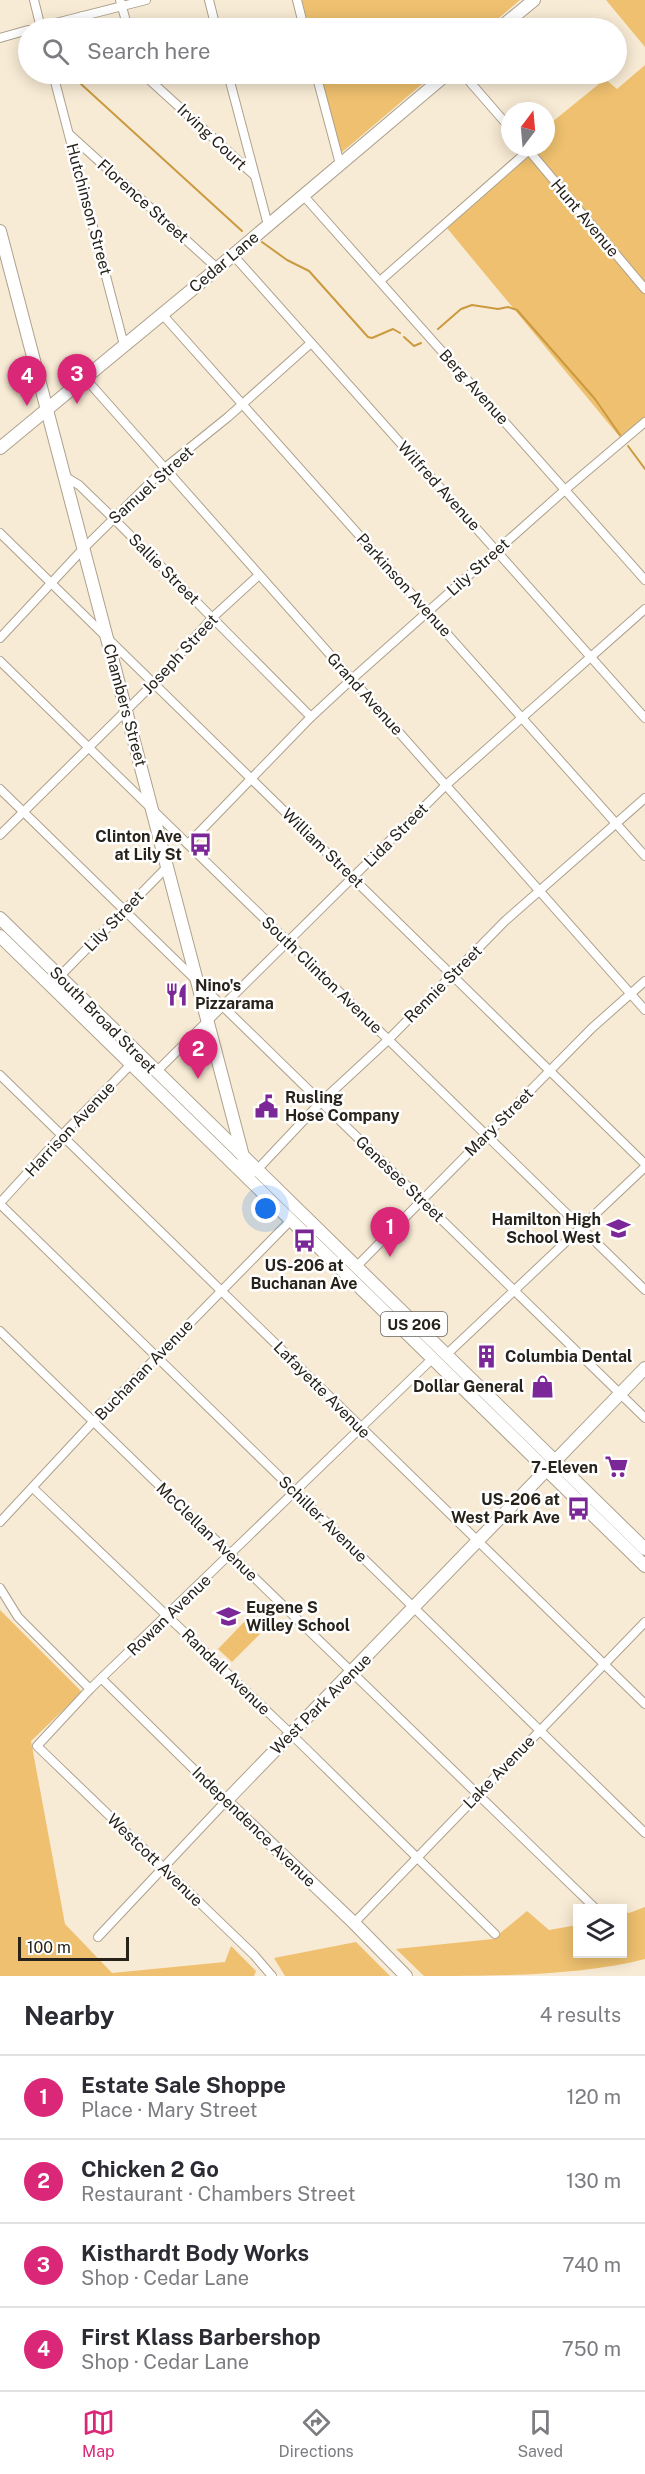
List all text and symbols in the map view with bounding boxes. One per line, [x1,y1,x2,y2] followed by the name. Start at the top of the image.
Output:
[18,18,627,84] search box
[39,35,72,68] icon: search
[87,38,211,64] text: Search here
[173,100,251,174] street label: Irving Court
[501,102,555,156] north arrow
[62,141,116,277] street label: Hutchinson Street
[94,155,192,247] street label: Florence Street
[547,175,623,261] street label: Hunt Avenue
[185,227,263,297] street label: Cedar Lane
[435,345,513,429] street label: Berg Avenue
[58,354,97,404] pin: 3
[8,356,46,406] pin: 4
[394,437,484,535] street label: Wilfred Avenue
[105,442,197,528] street label: Samuel Street
[353,529,455,641] street label: Parkinson Avenue
[125,530,203,608] street label: Sallie Street
[443,534,513,600] street label: Lily Street
[138,610,222,698] street label: Joseph Street
[99,642,151,768] street label: Chambers Street
[323,649,407,739] street label: Grand Avenue
[360,799,432,871] street label: Lida Street
[278,804,368,892] street label: William Street
[95,827,182,864] place label: Clinton Ave at Lily St
[187,832,213,858] bus stop icon: Clinton Ave at Lily St
[80,887,148,955] street label: Lily Street
[258,913,386,1037] street label: South Clinton Avenue
[400,941,486,1027] street label: Rennie Street
[46,963,160,1077] street label: South Broad Street
[195,976,274,1013] place label: Nino's Pizzarama
[164,981,190,1007] restaurant icon: Nino's Pizzarama
[178,1030,218,1079] pin: 2
[21,1078,119,1180] street label: Harrison Avenue
[461,1084,537,1160] street label: Mary Street
[285,1088,399,1125] place label: Rusling Hose Company
[254,1093,280,1119] public building icon: Rusling Hose Company
[352,1132,448,1226] street label: Genesee Street
[251,1194,280,1223] your location
[370,1208,410,1257] pin: 1
[492,1210,601,1247] place label: Hamilton High School West
[606,1215,632,1241] school or university icon: Hamilton High School West
[291,1227,317,1253] bus stop icon: US-206 at Buchanan Ave
[250,1256,358,1293] place label: US-206 at Buchanan Ave
[381,1312,447,1336] road number: US 206
[91,1316,197,1424] street label: Buchanan Avenue
[270,1338,374,1442] street label: Lafayette Avenue
[474,1343,500,1369] building icon: Columbia Dental
[505,1347,632,1366] place label: Columbia Dental
[529,1373,555,1399] shop icon: Dollar General
[413,1377,524,1396] place label: Dollar General
[603,1454,629,1480] supermarket icon: 7-Eleven
[531,1458,598,1477] place label: 7-Eleven
[275,1472,371,1566] street label: Schiller Avenue
[152,1479,262,1585] street label: McClellan Avenue
[451,1490,560,1527] place label: US-206 at West Park Ave
[565,1495,591,1521] bus stop icon: US-206 at West Park Ave
[123,1570,215,1660] street label: Rowan Avenue
[246,1598,350,1635] place label: Eugene S Willey School
[215,1603,241,1629] school or university icon: Eugene S Willey School
[178,1625,274,1719] street label: Randall Avenue
[267,1650,375,1758] street label: West Park Avenue
[459,1732,539,1812] street label: Lake Avenue
[188,1763,320,1891] street label: Independence Avenue
[103,1810,207,1910] street label: Westcott Avenue
[573,1904,627,1958] map controls
[573,1904,627,1958] button: layers
[18,1934,129,1962] scale bar
[27,1938,71,1957] text: 100 m
[24,2000,114,2031] text: Nearby
[540,2003,621,2027] text: 4 results
[81,2072,286,2098] text: Estate Sale Shoppe
[39,2085,48,2109] text: 1
[567,2085,621,2109] text: 120 m
[81,2098,258,2122] text: Place · Mary Street
[81,2156,219,2182] text: Chicken 2 Go
[37,2169,50,2193] text: 2
[566,2169,621,2193] text: 130 m
[81,2182,355,2206] text: Restaurant · Chambers Street
[81,2240,309,2266] text: Kisthardt Body Works
[37,2253,50,2277] text: 3
[563,2253,621,2277] text: 740 m
[81,2266,249,2290] text: Shop · Cedar Lane
[81,2324,321,2350] text: First Klass Barbershop
[37,2337,50,2361] text: 4
[562,2337,621,2361] text: 750 m
[81,2350,249,2374] text: Shop · Cedar Lane
[82,2406,115,2461] tab: Map
[279,2406,354,2461] tab: Directions
[517,2406,563,2461] tab: Saved

